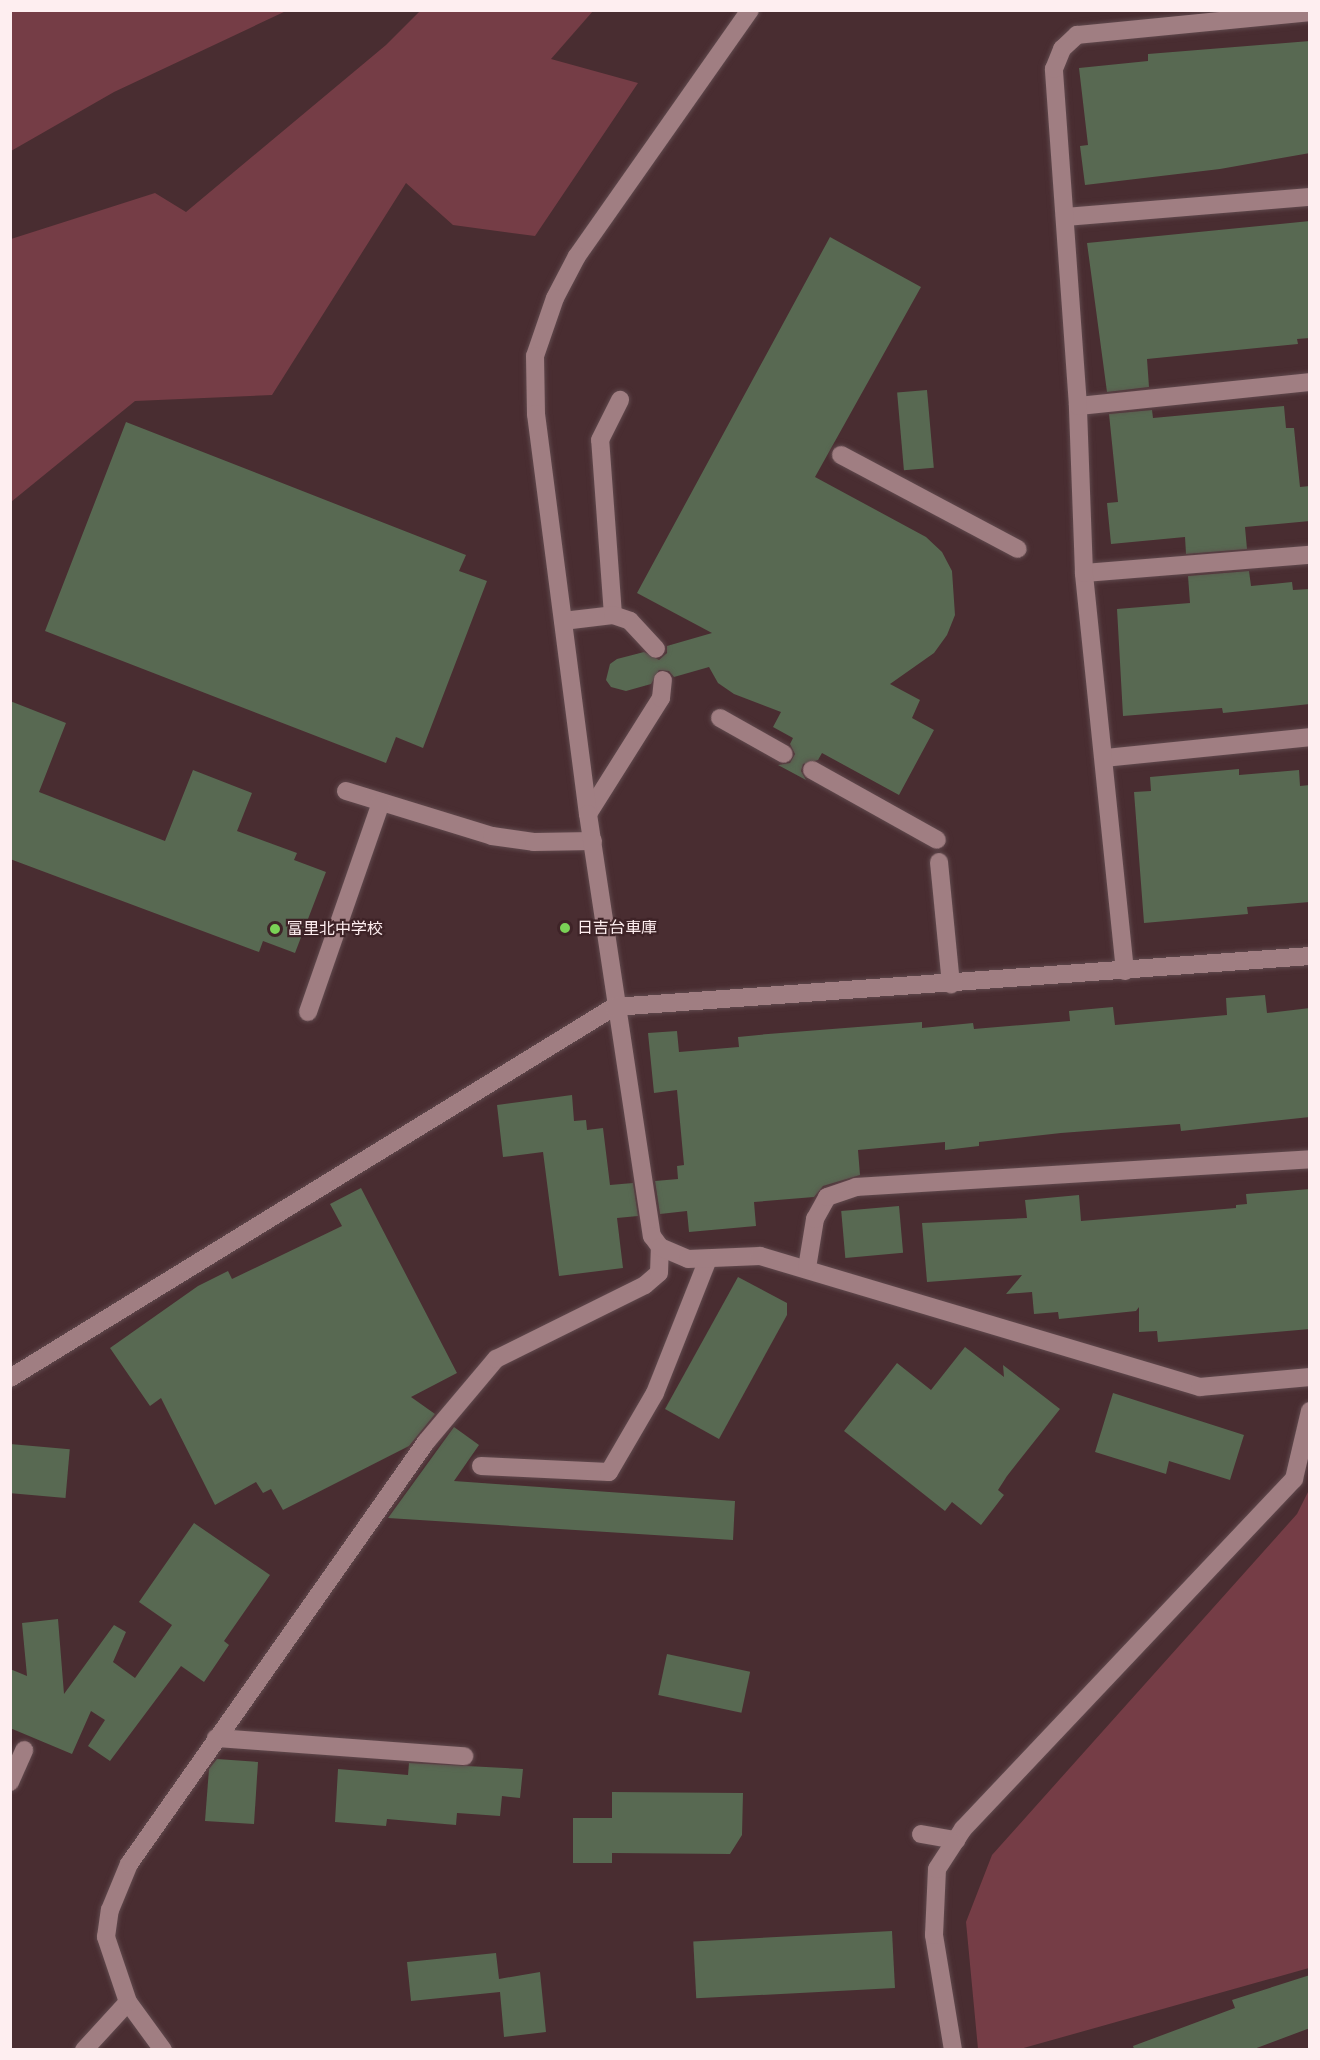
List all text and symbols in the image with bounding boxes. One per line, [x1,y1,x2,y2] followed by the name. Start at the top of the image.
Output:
[577,918,657,938] place label: 日吉台車庫
[287,919,383,939] place label: 富里北中学校
[558,921,572,935] marker: 日吉台車庫
[268,922,282,936] marker: 富里北中学校

